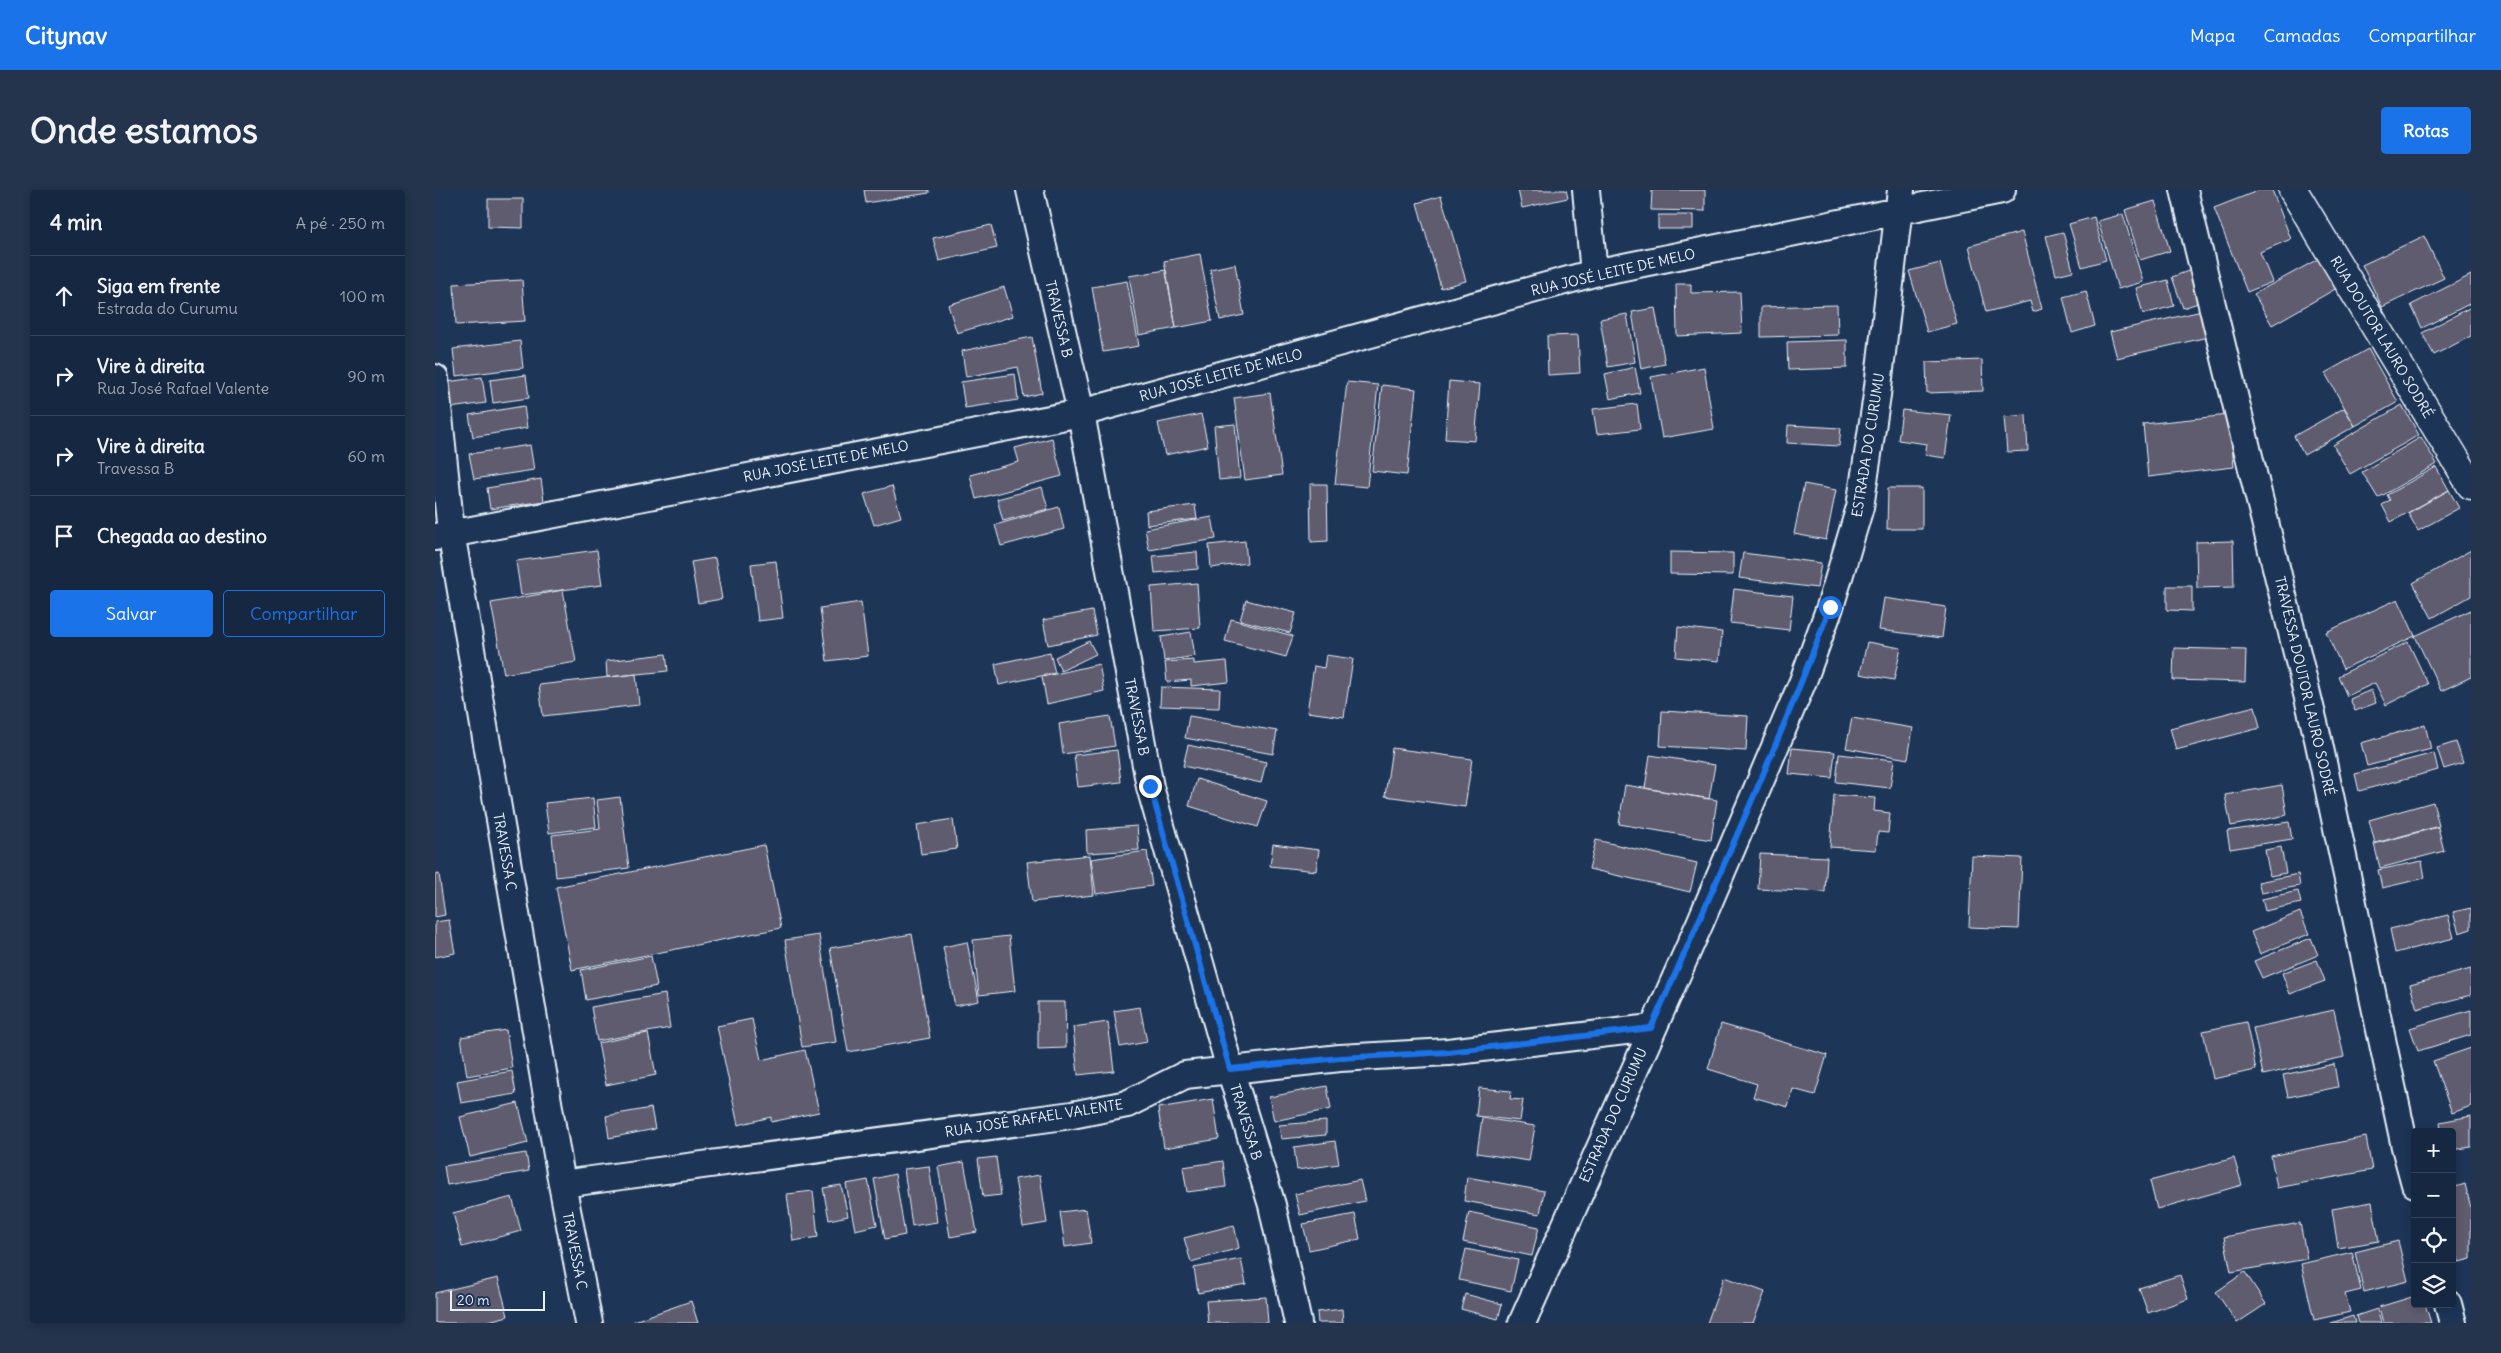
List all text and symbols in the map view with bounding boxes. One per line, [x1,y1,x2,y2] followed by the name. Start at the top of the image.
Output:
[25,20,107,50] text: Citynav
[2190,24,2235,47] text: Mapa
[2263,24,2340,47] text: Camadas
[2368,24,2476,47] text: Compartilhar
[2381,107,2471,154] button: Rotas
[30,108,258,152] text: Onde estamos
[50,209,102,236] text: 4 min
[296,213,385,233] text: A pé · 250 m
[1529,244,1697,300] street label: RUA JOSÉ LEITE DE MELO
[2326,253,2438,421] street label: RUA DOUTOR LAURO SODRÉ
[97,274,220,298] text: Siga em frente
[1041,279,1077,359] street label: TRAVESSA B
[50,282,78,310] icon: ahead
[340,286,385,306] text: 100 m
[97,298,238,318] text: Estrada do Curumu
[1137,345,1305,405] street label: RUA JOSÉ LEITE DE MELO
[97,354,205,378] text: Vire à direita
[50,362,78,390] icon: right
[347,366,385,386] text: 90 m
[1848,372,1888,518] street label: ESTRADA DO CURUMU
[97,378,269,398] text: Rua José Rafael Valente
[97,434,205,458] text: Vire à direita
[742,436,910,486] street label: RUA JOSÉ LEITE DE MELO
[50,442,78,470] icon: right
[347,446,385,466] text: 60 m
[97,458,174,478] text: Travessa B
[50,522,78,550] icon: arrive
[97,524,267,548] text: Chegada ao destino
[2271,574,2339,798] street label: TRAVESSA DOUTOR LAURO SODRÉ
[50,590,213,637] button: Salvar
[223,590,385,637] button: Compartilhar
[1819,596,1842,619] route start
[1121,677,1153,757] street label: TRAVESSA B
[1139,775,1162,798] route end
[489,812,521,892] street label: TRAVESSA C
[1575,1045,1651,1185] street label: ESTRADA DO CURUMU
[1226,1082,1266,1162] street label: TRAVESSA B
[944,1095,1124,1141] street label: RUA JOSÉ RAFAEL VALENTE
[2411,1128,2456,1308] map controls
[2411,1128,2456,1173] button: +
[2411,1173,2456,1218] button: −
[559,1211,591,1291] street label: TRAVESSA C
[2411,1218,2456,1263] button: locate
[2411,1263,2456,1308] button: layers
[450,1288,545,1311] scale bar
[457,1291,490,1309] text: 20 m

